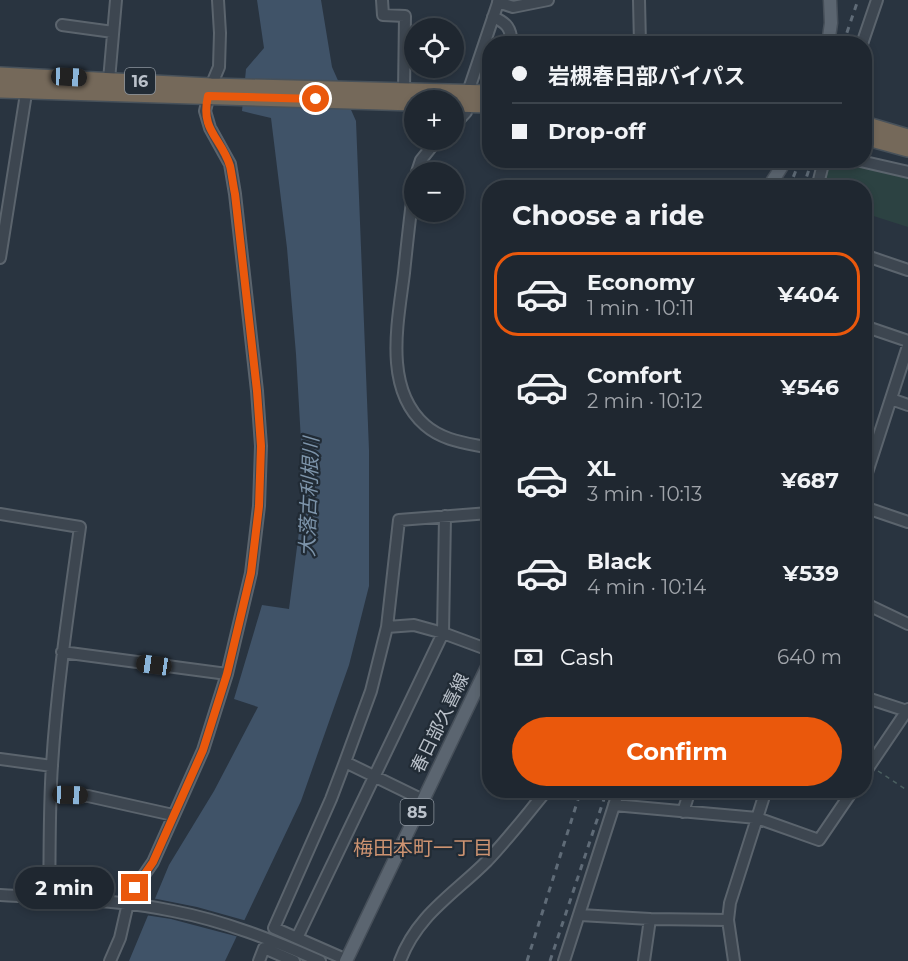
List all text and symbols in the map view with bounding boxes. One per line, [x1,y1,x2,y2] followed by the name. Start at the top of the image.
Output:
[404,18,464,222] map controls
[404,18,464,78] button: locate
[548,63,746,90] text: 岩槻春日部バイパス
[51,67,87,87] car
[125,68,155,94] road number: 16
[302,85,329,112] route start
[404,90,464,150] button: +
[548,118,646,145] text: Drop-off
[404,162,464,222] button: −
[512,199,704,232] text: Choose a ride
[515,267,569,321] icon: car
[587,269,695,296] text: Economy
[778,281,839,308] text: ¥404
[587,296,694,320] text: 1 min · 10:11
[515,360,569,414] icon: car
[587,362,682,389] text: Comfort
[781,374,839,401] text: ¥546
[587,389,703,413] text: 2 min · 10:12
[295,435,323,557] water label: 大落古利根川
[515,453,569,507] icon: car
[587,455,616,482] text: XL
[781,467,839,494] text: ¥687
[587,482,702,506] text: 3 min · 10:13
[515,546,569,600] icon: car
[587,548,651,575] text: Black
[783,560,839,587] text: ¥539
[587,575,706,599] text: 4 min · 10:14
[512,641,545,674] icon: cash
[560,644,614,671] text: Cash
[777,645,842,669] text: 640 m
[135,654,173,676] car
[406,670,474,776] street label: 春日部久喜線
[512,717,842,786] button: Confirm
[52,785,88,805] car
[400,799,434,825] road number: 85
[353,836,493,860] district label: 梅田本町一丁目
[15,867,114,909] callout: 2 min
[121,874,148,901] route end
[35,876,94,900] text: 2 min

